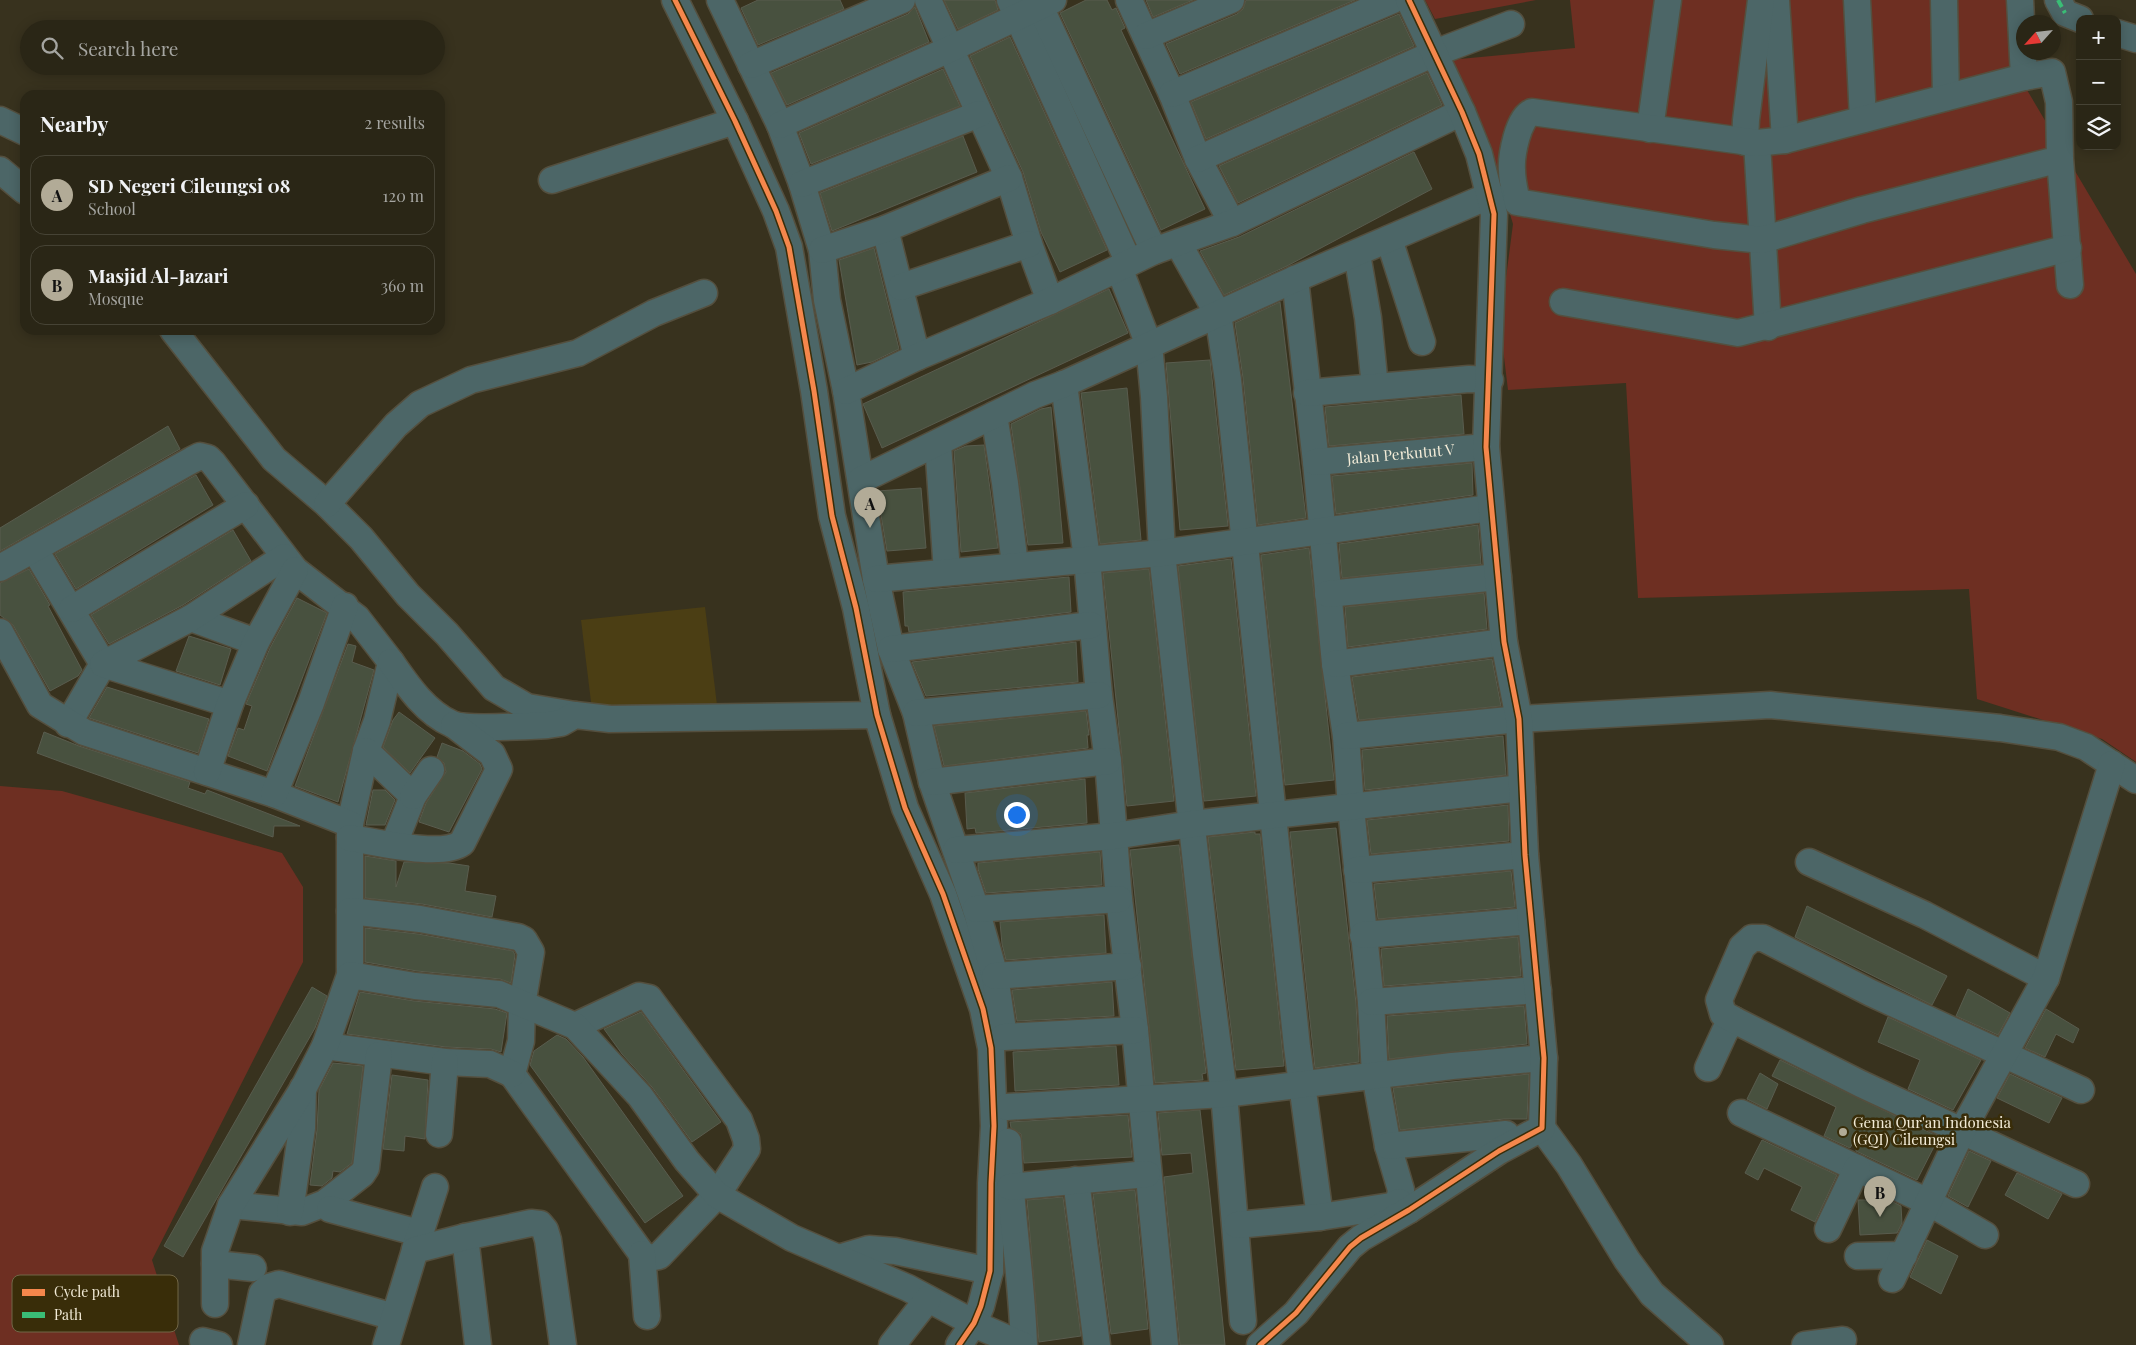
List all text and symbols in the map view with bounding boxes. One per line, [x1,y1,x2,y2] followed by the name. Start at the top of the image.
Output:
[2016,15,2061,60] north arrow
[2076,15,2121,150] map controls
[2076,15,2121,60] button: +
[20,20,445,75] search box
[38,34,66,62] icon: search
[78,35,178,61] text: Search here
[2076,60,2121,105] button: −
[2076,105,2121,150] button: layers
[40,109,109,137] text: Nearby
[365,112,425,133] text: 2 results
[88,172,290,198] text: SD Negeri Cileungsi 08
[52,185,62,206] text: A
[383,185,424,206] text: 120 m
[88,198,136,219] text: School
[88,262,229,288] text: Masjid Al-Jazari
[52,275,62,296] text: B
[381,275,424,296] text: 360 m
[88,288,144,309] text: Mosque
[1345,439,1456,468] street label: Jalan Perkutut V
[854,487,886,528] pin: A
[1004,802,1030,828] your location
[1853,1112,2011,1149] place label: Gema Qur'an Indonesia (GQI) Cileungsi
[1837,1126,1849,1138] marker: Gema Qur'an Indonesia (GQI) Cileungsi
[1864,1176,1896,1217] pin: B
[12,1275,178,1332] legend
[54,1282,121,1301] text: Cycle path
[54,1305,83,1324] text: Path

